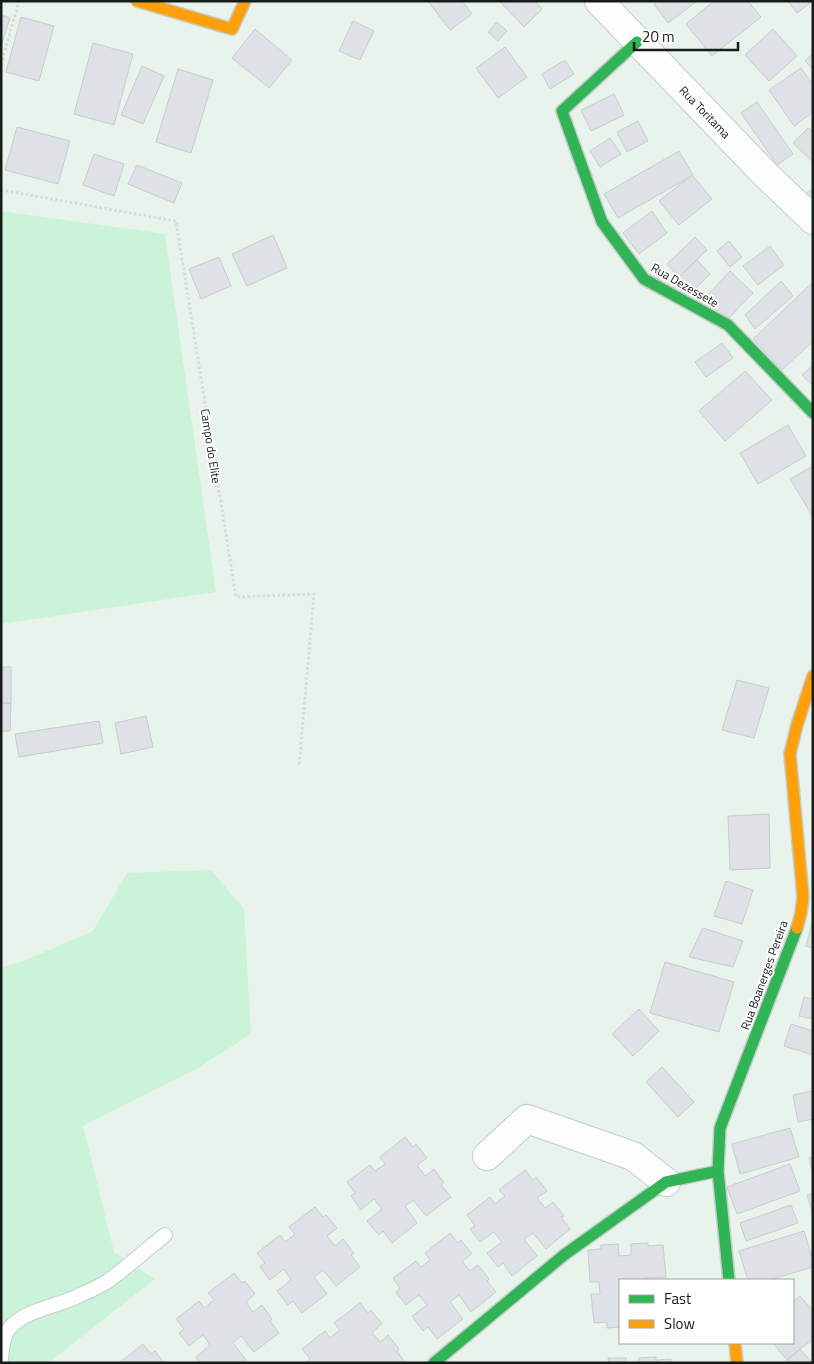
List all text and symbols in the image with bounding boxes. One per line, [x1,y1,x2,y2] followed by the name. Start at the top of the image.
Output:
[634,20,738,52] scale bar
[642,25,675,48] text: 20 m
[675,81,735,143] street label: Rua Toritama
[648,258,722,312] street label: Rua Dezessete
[196,407,226,485] street label: Campo do Elite
[735,918,793,1032] street label: Rua Boanerges Pereira
[619,1279,794,1344] legend
[664,1287,692,1310] text: Fast
[664,1312,695,1335] text: Slow

